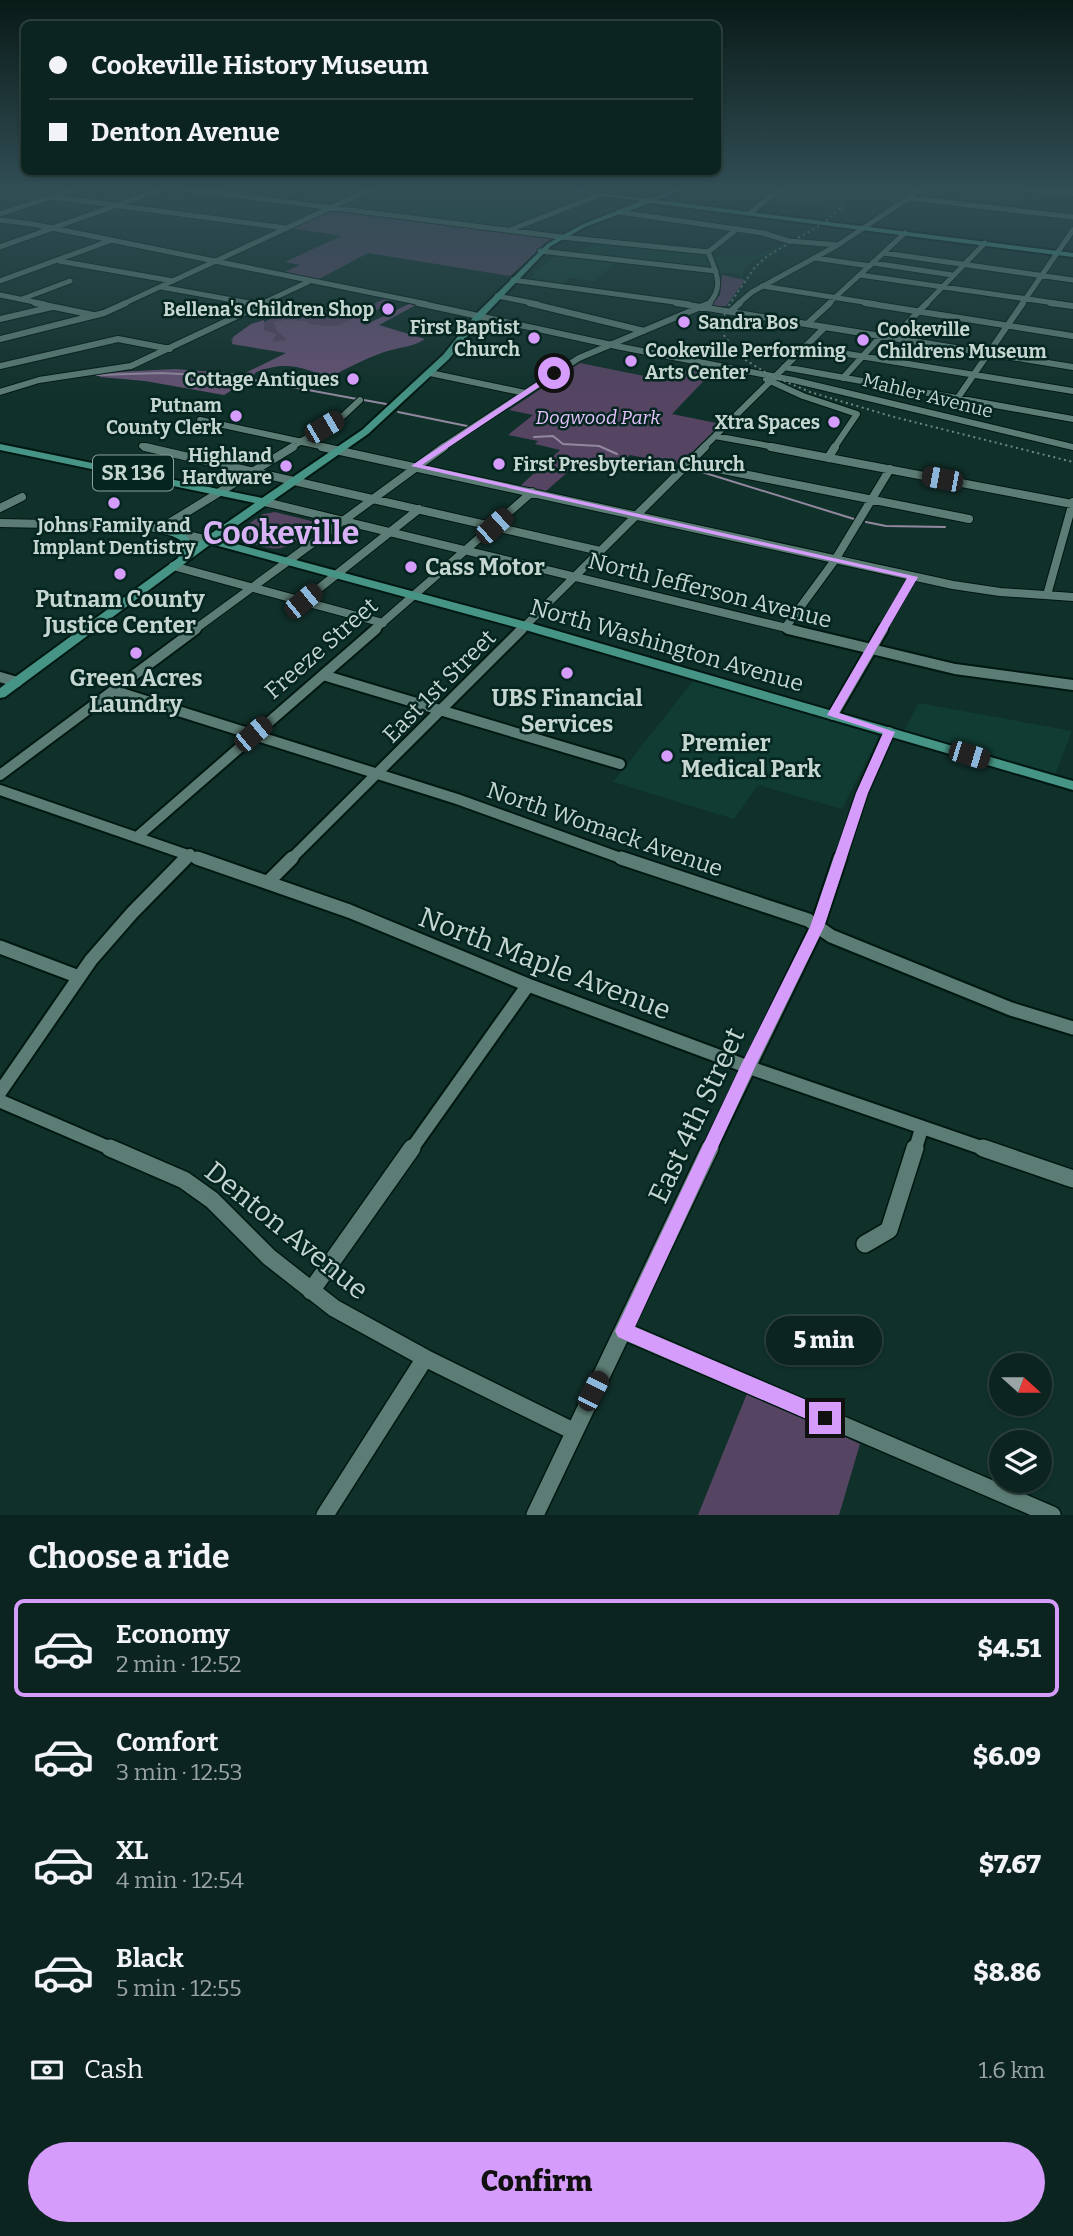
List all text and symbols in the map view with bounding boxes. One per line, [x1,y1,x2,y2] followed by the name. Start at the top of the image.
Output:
[91,50,429,81] text: Cookeville History Museum
[91,117,280,148] text: Denton Avenue
[163,298,374,321] place label: Bellena's Children Shop
[380,301,396,317] marker: Bellena's Children Shop
[698,311,798,334] place label: Sandra Bos
[676,314,692,330] marker: Sandra Bos
[410,316,520,361] place label: First Baptist Church
[877,318,1047,363] place label: Cookeville Childrens Museum
[526,330,542,346] marker: First Baptist Church
[855,332,871,348] marker: Cookeville Childrens Museum
[645,339,846,384] place label: Cookeville Performing Arts Center
[623,353,639,369] marker: Cookeville Performing Arts Center
[538,357,570,389] route start
[184,368,339,391] place label: Cottage Antiques
[860,368,996,423] street label: Mahler Avenue
[345,371,361,387] marker: Cottage Antiques
[106,394,223,439] place label: Putnam County Clerk
[536,406,661,429] park label: Dogwood Park
[301,407,348,447] car
[228,408,244,424] marker: Putnam County Clerk
[715,411,820,434] place label: Xtra Spaces
[826,414,842,430] marker: Xtra Spaces
[182,444,273,489] place label: Highland Hardware
[513,453,745,476] place label: First Presbyterian Church
[93,456,173,490] road number: SR 136
[491,456,507,472] marker: First Presbyterian Church
[278,458,294,474] marker: Highland Hardware
[920,465,965,493] car
[106,495,122,511] marker: Johns Family and Implant Dentistry
[472,504,517,548] car
[33,514,196,559] place label: Johns Family and Implant Dentistry
[203,514,359,552] district label: Cookeville
[585,546,835,634] street label: North Jefferson Avenue
[425,553,545,581] place label: Cass Motor
[403,559,419,575] marker: Cass Motor
[112,566,128,582] marker: Putnam County Justice Center
[281,580,326,622] car
[35,585,205,639] place label: Putnam County Justice Center
[259,591,383,705] street label: Freeze Street
[527,593,807,697] street label: North Washington Avenue
[377,624,501,748] street label: East 1st Street
[128,645,144,661] marker: Green Acres Laundry
[69,664,203,718] place label: Green Acres Laundry
[559,665,575,681] marker: UBS Financial Services
[491,684,643,738] place label: UBS Financial Services
[231,712,276,756] car
[681,729,821,783] place label: Premier Medical Park
[946,739,993,771] car
[659,748,675,764] marker: Premier Medical Park
[483,775,727,883] street label: North Womack Avenue
[414,900,675,1027] street label: North Maple Avenue
[641,1022,751,1208] street label: East 4th Street
[198,1154,375,1306] street label: Denton Avenue
[767,1316,883,1366] callout: 5 min
[793,1326,855,1354] text: 5 min
[989,1353,1052,1416] north arrow
[989,1353,1052,1493] map controls
[575,1368,612,1414] car
[809,1402,841,1434] route end
[989,1430,1052,1493] button: layers
[28,1538,229,1576] text: Choose a ride
[32,1617,95,1680] icon: car
[116,1619,230,1650] text: Economy
[977,1633,1041,1664] text: $4.51
[116,1650,242,1678] text: 2 min · 12:52
[32,1725,95,1788] icon: car
[116,1727,219,1758] text: Comfort
[973,1741,1041,1772] text: $6.09
[116,1758,243,1786] text: 3 min · 12:53
[32,1833,95,1896] icon: car
[116,1835,148,1866] text: XL
[979,1849,1041,1880] text: $7.67
[116,1866,244,1894] text: 4 min · 12:54
[32,1941,95,2004] icon: car
[116,1943,184,1974] text: Black
[973,1957,1041,1988] text: $8.86
[116,1974,242,2002] text: 5 min · 12:55
[28,2051,66,2089] icon: cash
[84,2054,143,2085] text: Cash
[979,2056,1045,2084] text: 1.6 km
[28,2142,1045,2222] button: Confirm

